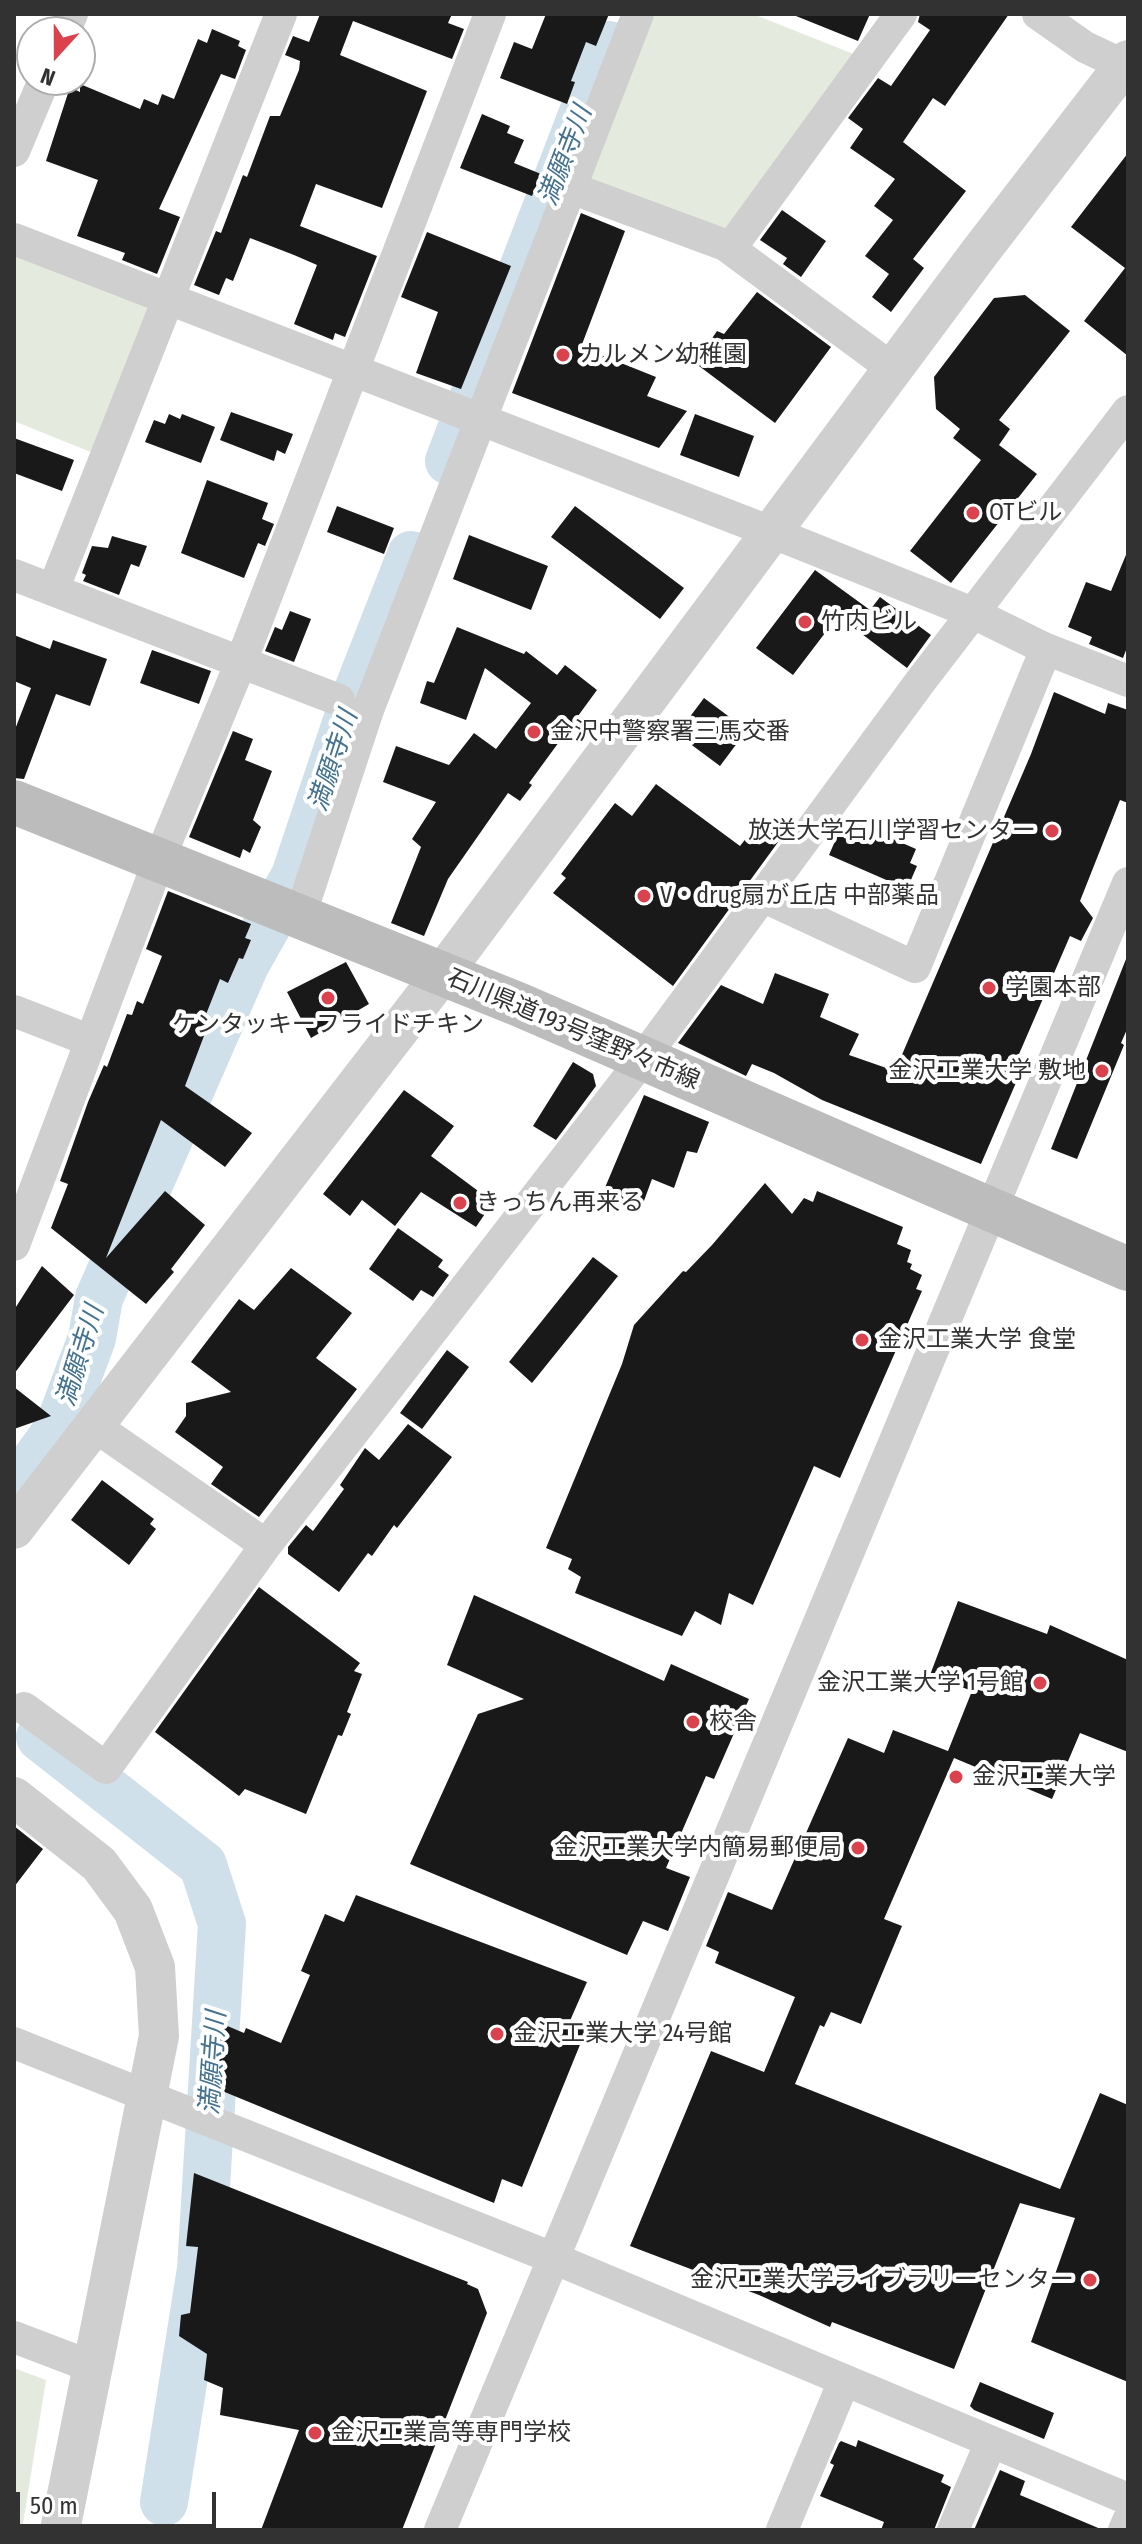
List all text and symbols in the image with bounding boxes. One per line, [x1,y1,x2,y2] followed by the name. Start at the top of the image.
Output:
[16,16,96,96] north arrow
[37,62,59,92] text: N
[533,102,599,210] water label: 満願寺川
[579,341,747,369] place label: カルメン幼稚園
[554,346,572,364] marker: カルメン幼稚園
[989,499,1062,527] place label: OTビル
[964,504,982,522] marker: OTビル
[821,608,917,636] place label: 竹内ビル
[796,613,814,631] marker: 竹内ビル
[303,707,365,815] water label: 満願寺川
[550,718,790,746] place label: 金沢中警察署三馬交番
[525,723,543,741] marker: 金沢中警察署三馬交番
[748,817,1036,845] place label: 放送大学石川学習センター
[1043,822,1061,840] marker: 放送大学石川学習センター
[660,882,939,910] place label: V・drug扇が丘店 中部薬品
[635,887,653,905] marker: V・drug扇が丘店 中部薬品
[442,964,704,1096] street label: 石川県道193号窪野々市線
[1005,974,1101,1002] place label: 学園本部
[980,979,998,997] marker: 学園本部
[319,989,337,1007] marker: ケンタッキーフライドチキン
[172,1011,484,1039] place label: ケンタッキーフライドチキン
[888,1057,1086,1085] place label: 金沢工業大学 敷地
[1093,1062,1111,1080] marker: 金沢工業大学 敷地
[476,1189,644,1217] place label: きっちん再来る
[451,1194,469,1212] marker: きっちん再来る
[51,1302,111,1410] water label: 満願寺川
[878,1326,1076,1354] place label: 金沢工業大学 食堂
[853,1331,871,1349] marker: 金沢工業大学 食堂
[817,1669,1024,1697] place label: 金沢工業大学 1号館
[1031,1674,1049,1692] marker: 金沢工業大学 1号館
[709,1708,757,1736] place label: 校舎
[684,1713,702,1731] marker: 校舎
[972,1763,1116,1791] place label: 金沢工業大学
[947,1768,965,1786] marker: 金沢工業大学
[554,1834,842,1862] place label: 金沢工業大学内簡易郵便局
[849,1839,867,1857] marker: 金沢工業大学内簡易郵便局
[195,2010,233,2116] water label: 満願寺川
[513,2020,732,2048] place label: 金沢工業大学 24号館
[488,2025,506,2043] marker: 金沢工業大学 24号館
[690,2266,1074,2294] place label: 金沢工業大学ライブラリーセンター
[1081,2271,1099,2289] marker: 金沢工業大学ライブラリーセンター
[331,2419,571,2447] place label: 金沢工業高等専門学校
[306,2424,324,2442] marker: 金沢工業高等専門学校
[20,2476,220,2526] scale bar
[30,2492,78,2520] text: 50 m

